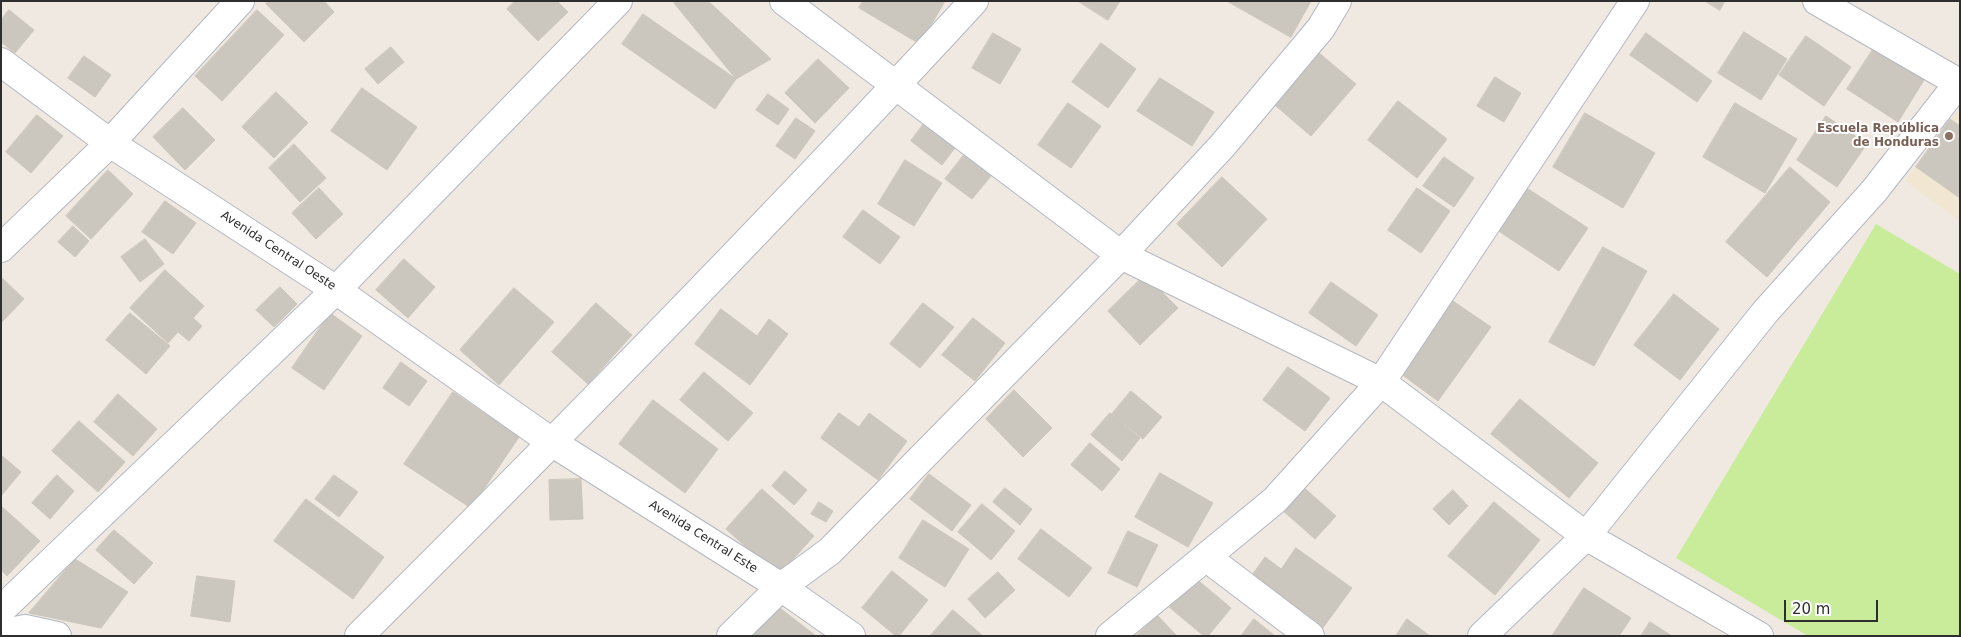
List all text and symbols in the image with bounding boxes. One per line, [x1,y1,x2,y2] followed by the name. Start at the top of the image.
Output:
[1817,122,1939,150] place label: Escuela República de Honduras
[1943,130,1955,142] marker: Escuela República de Honduras
[218,208,338,294] street label: Avenida Central Oeste
[646,498,760,576] street label: Avenida Central Este
[1786,590,1880,622] scale bar
[1792,600,1830,618] text: 20 m

